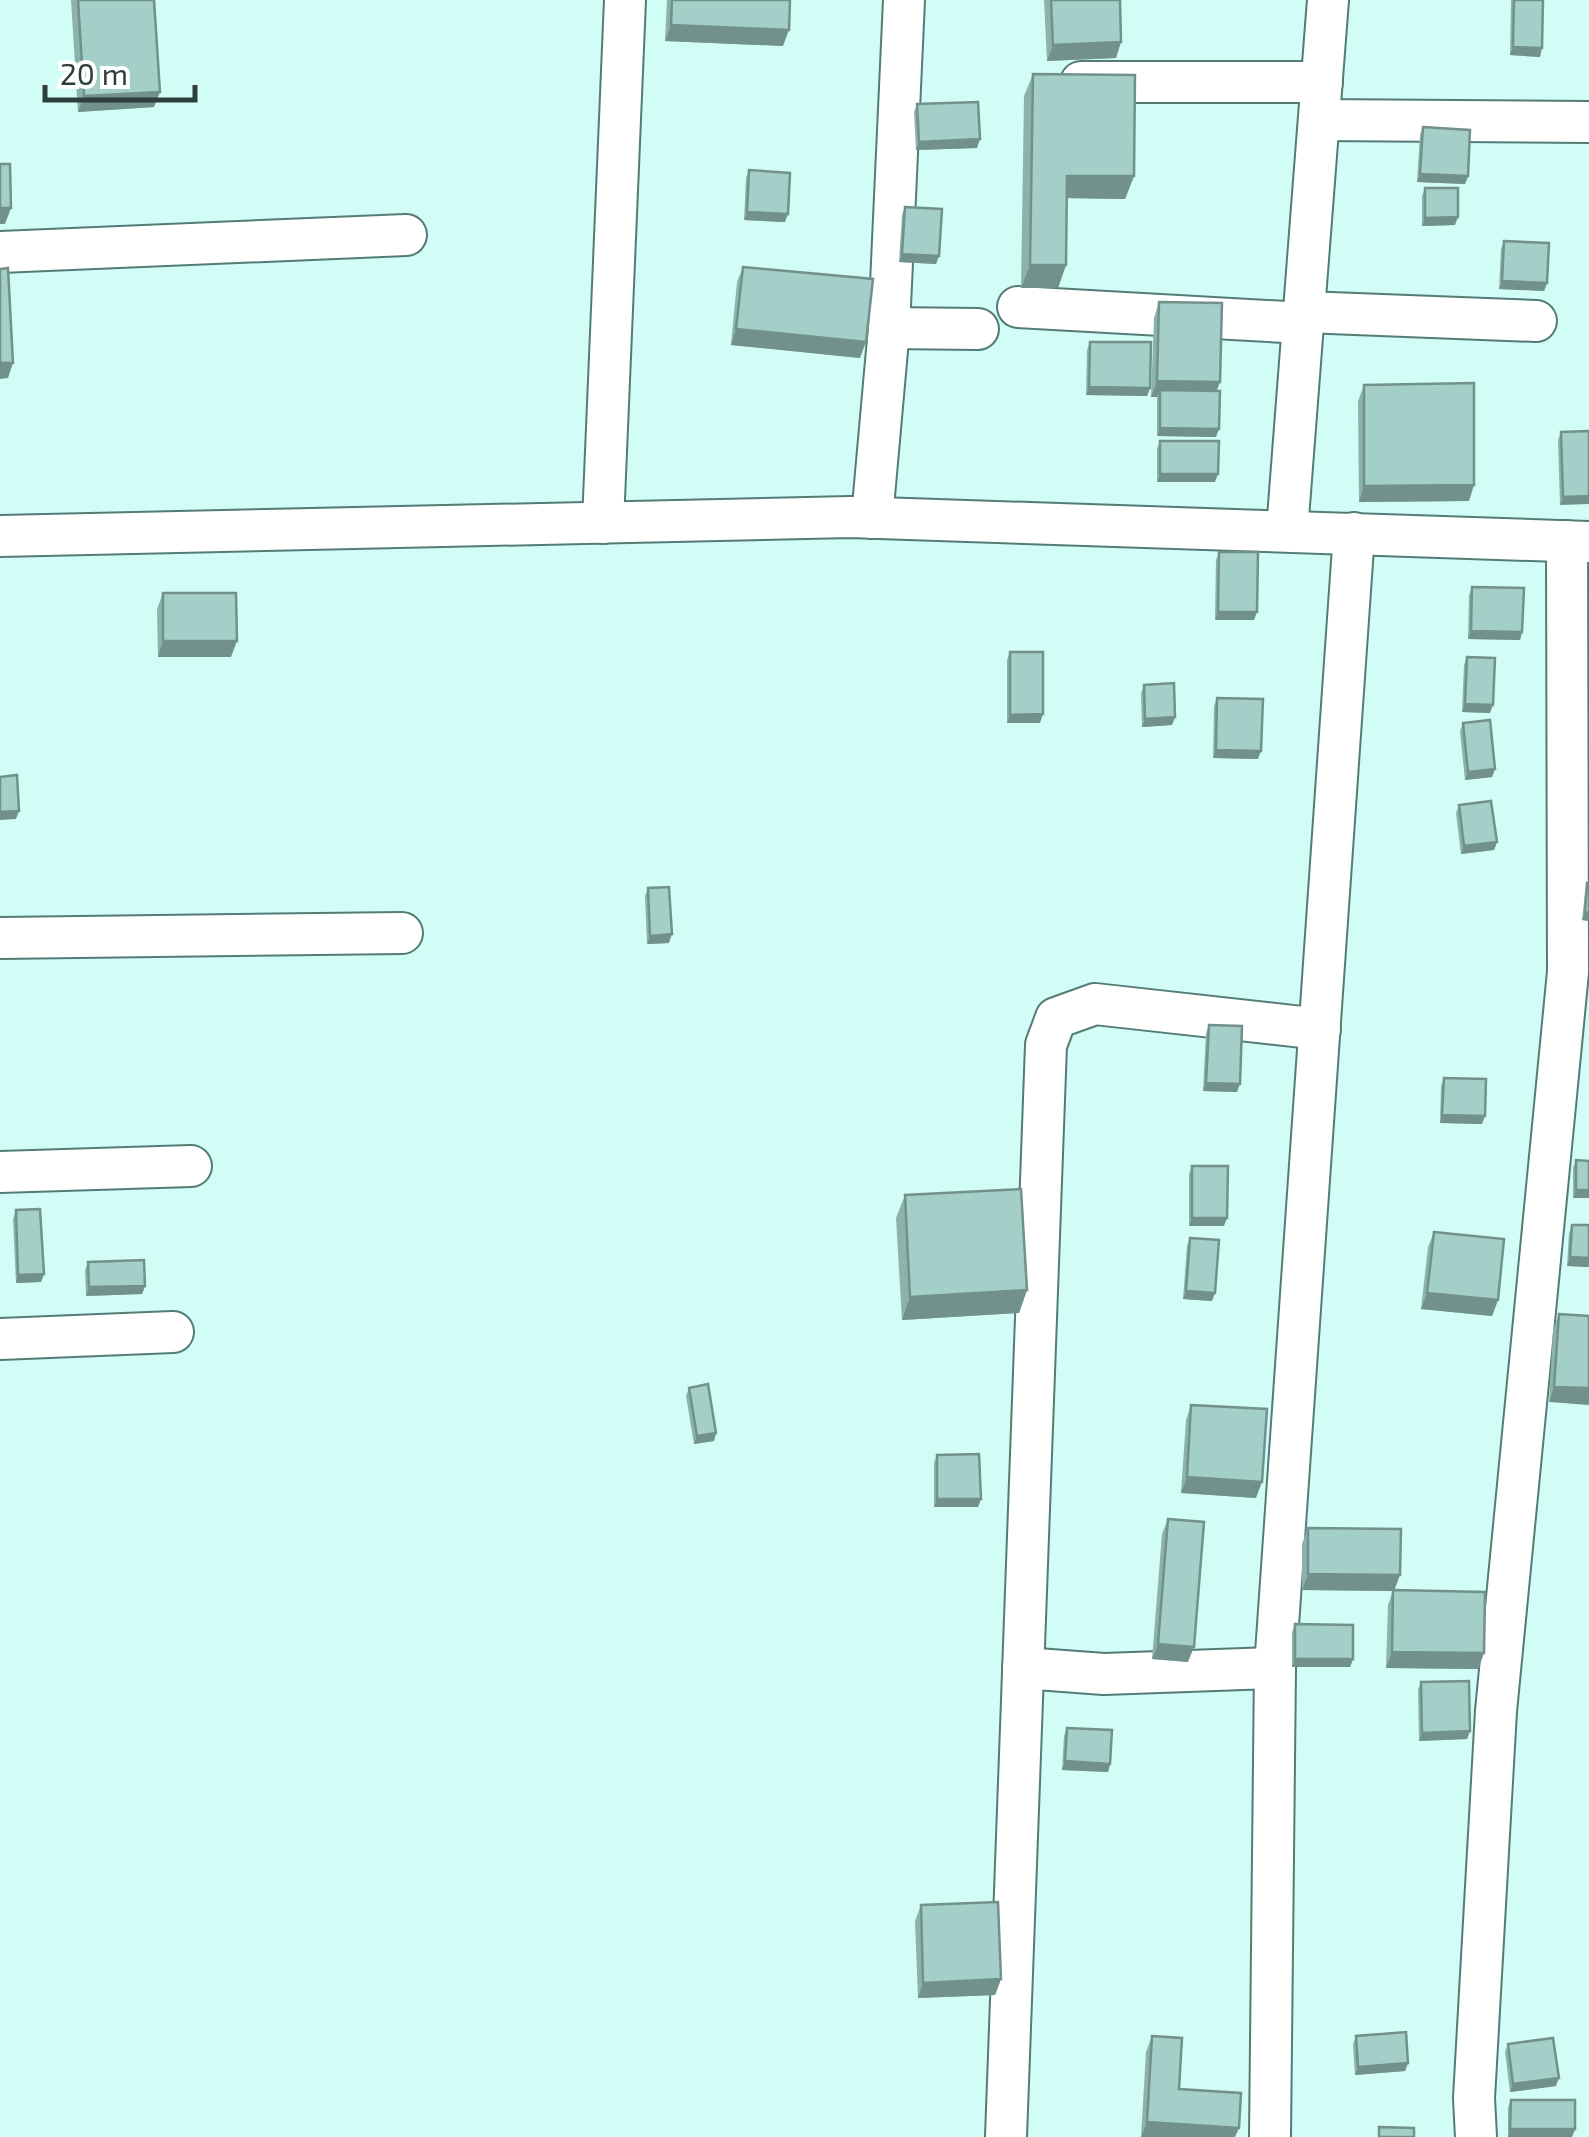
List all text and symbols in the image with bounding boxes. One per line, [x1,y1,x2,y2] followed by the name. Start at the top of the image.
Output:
[45,40,195,102] scale bar
[60,55,128,91] text: 20 m

